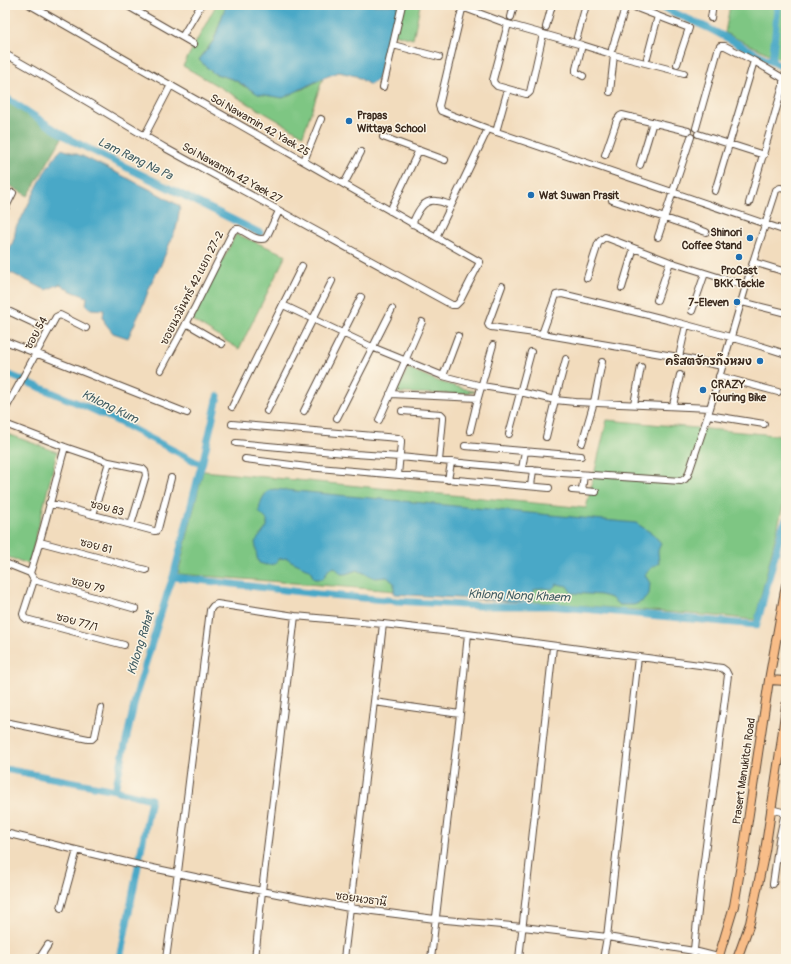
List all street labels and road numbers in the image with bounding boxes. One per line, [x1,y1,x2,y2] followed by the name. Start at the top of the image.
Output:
[208,91,312,159] street label: Soi Nawamin 42 Yaek 25
[180,140,284,206] street label: Soi Nawamin 42 Yaek 27
[156,228,226,347] street label: ซอยนวมินทร์ 42 แยก 27-2
[22,314,51,352] street label: ซอย 54
[89,497,125,519] street label: ซอย 83
[79,535,113,557] street label: ซอย 81
[70,574,107,596] street label: ซอย 79
[55,610,99,634] street label: ซอย 77/1
[730,717,758,825] street label: Prasert Manukitch Road
[335,888,388,909] street label: ซอยนวธานี

